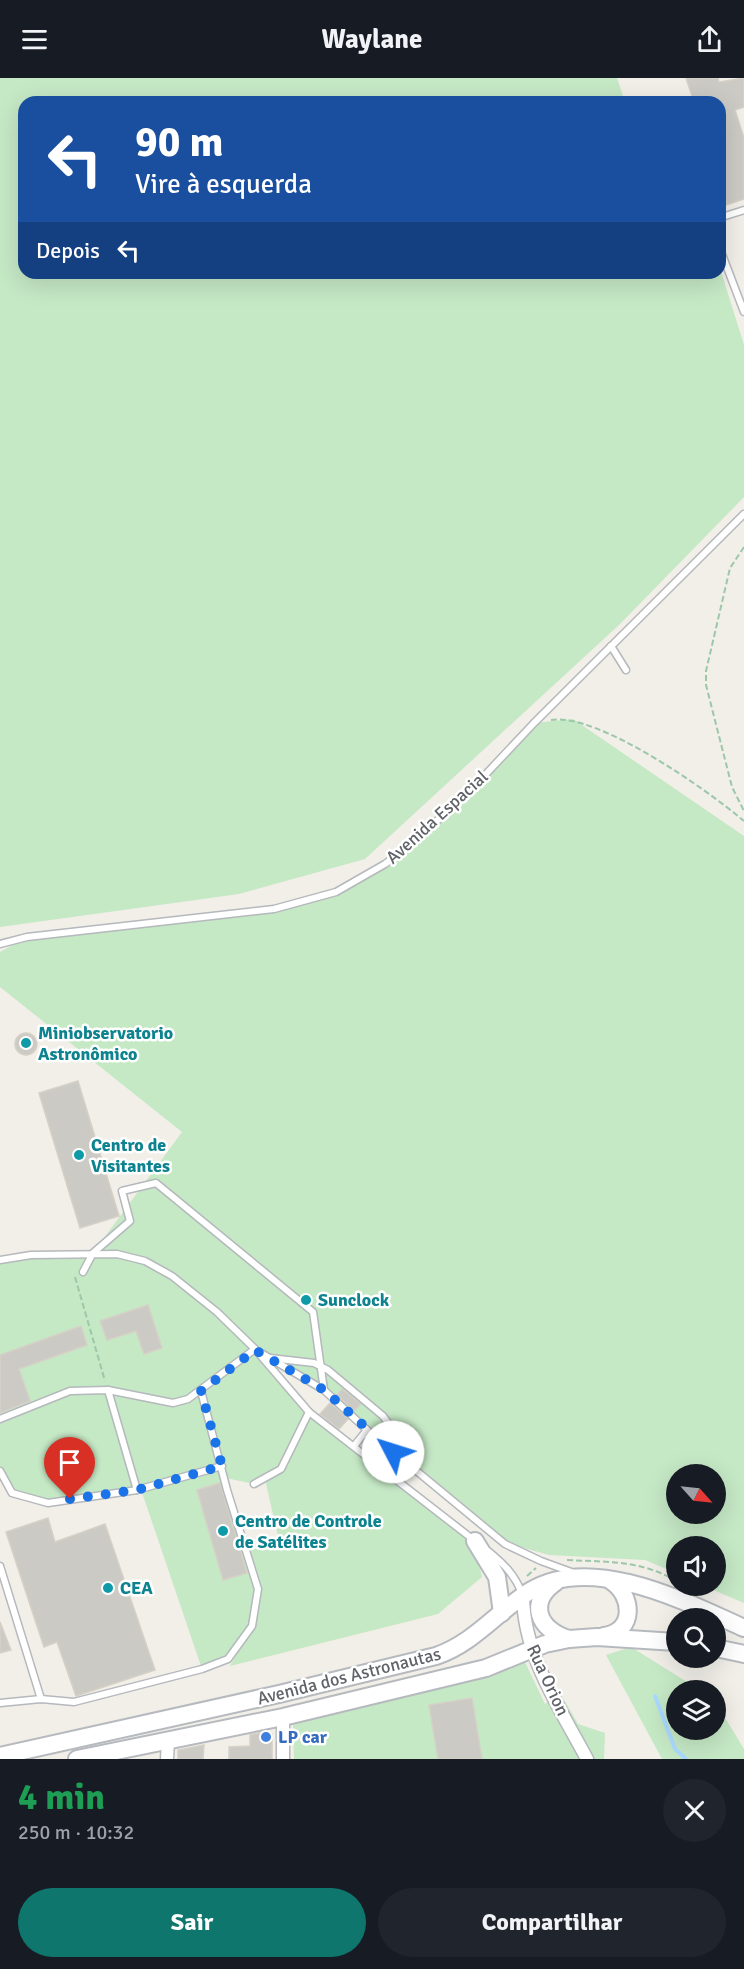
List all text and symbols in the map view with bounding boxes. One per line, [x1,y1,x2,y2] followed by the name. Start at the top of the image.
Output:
[18,23,51,56] icon: menu
[321,23,423,56] text: Waylane
[693,23,726,56] icon: share
[135,117,224,168] text: 90 m
[36,120,114,198] icon: left
[135,168,312,201] text: Vire à esquerda
[112,234,145,267] icon: left
[36,237,100,264] text: Depois
[381,765,493,869] street label: Avenida Espacial
[38,1022,173,1065] place label: Miniobservatorio Astronômico
[19,1036,33,1050] marker: Miniobservatorio Astronômico
[91,1134,170,1177] place label: Centro de Visitantes
[72,1148,86,1162] marker: Centro de Visitantes
[318,1289,390,1311] place label: Sunclock
[299,1293,313,1307] marker: Sunclock
[361,1420,425,1484] position arrow
[44,1437,95,1499] pin
[53,1446,86,1479] icon: arrive
[666,1464,726,1524] north arrow
[666,1464,726,1740] map controls
[235,1510,382,1553] place label: Centro de Controle de Satélites
[216,1524,230,1538] marker: Centro de Controle de Satélites
[666,1536,726,1596] button: sound
[120,1577,153,1599] place label: CEA
[101,1581,115,1595] marker: CEA
[666,1608,726,1668] button: search
[522,1641,574,1719] street label: Rua Orion
[255,1642,443,1709] street label: Avenida dos Astronautas
[666,1680,726,1740] button: layers
[278,1726,328,1748] place label: LP car
[259,1730,273,1744] marker: LP car
[18,1775,105,1820] text: 4 min
[663,1779,726,1842] button: close
[18,1820,134,1845] text: 250 m · 10:32
[18,1888,366,1957] button: Sair
[378,1888,726,1957] button: Compartilhar

